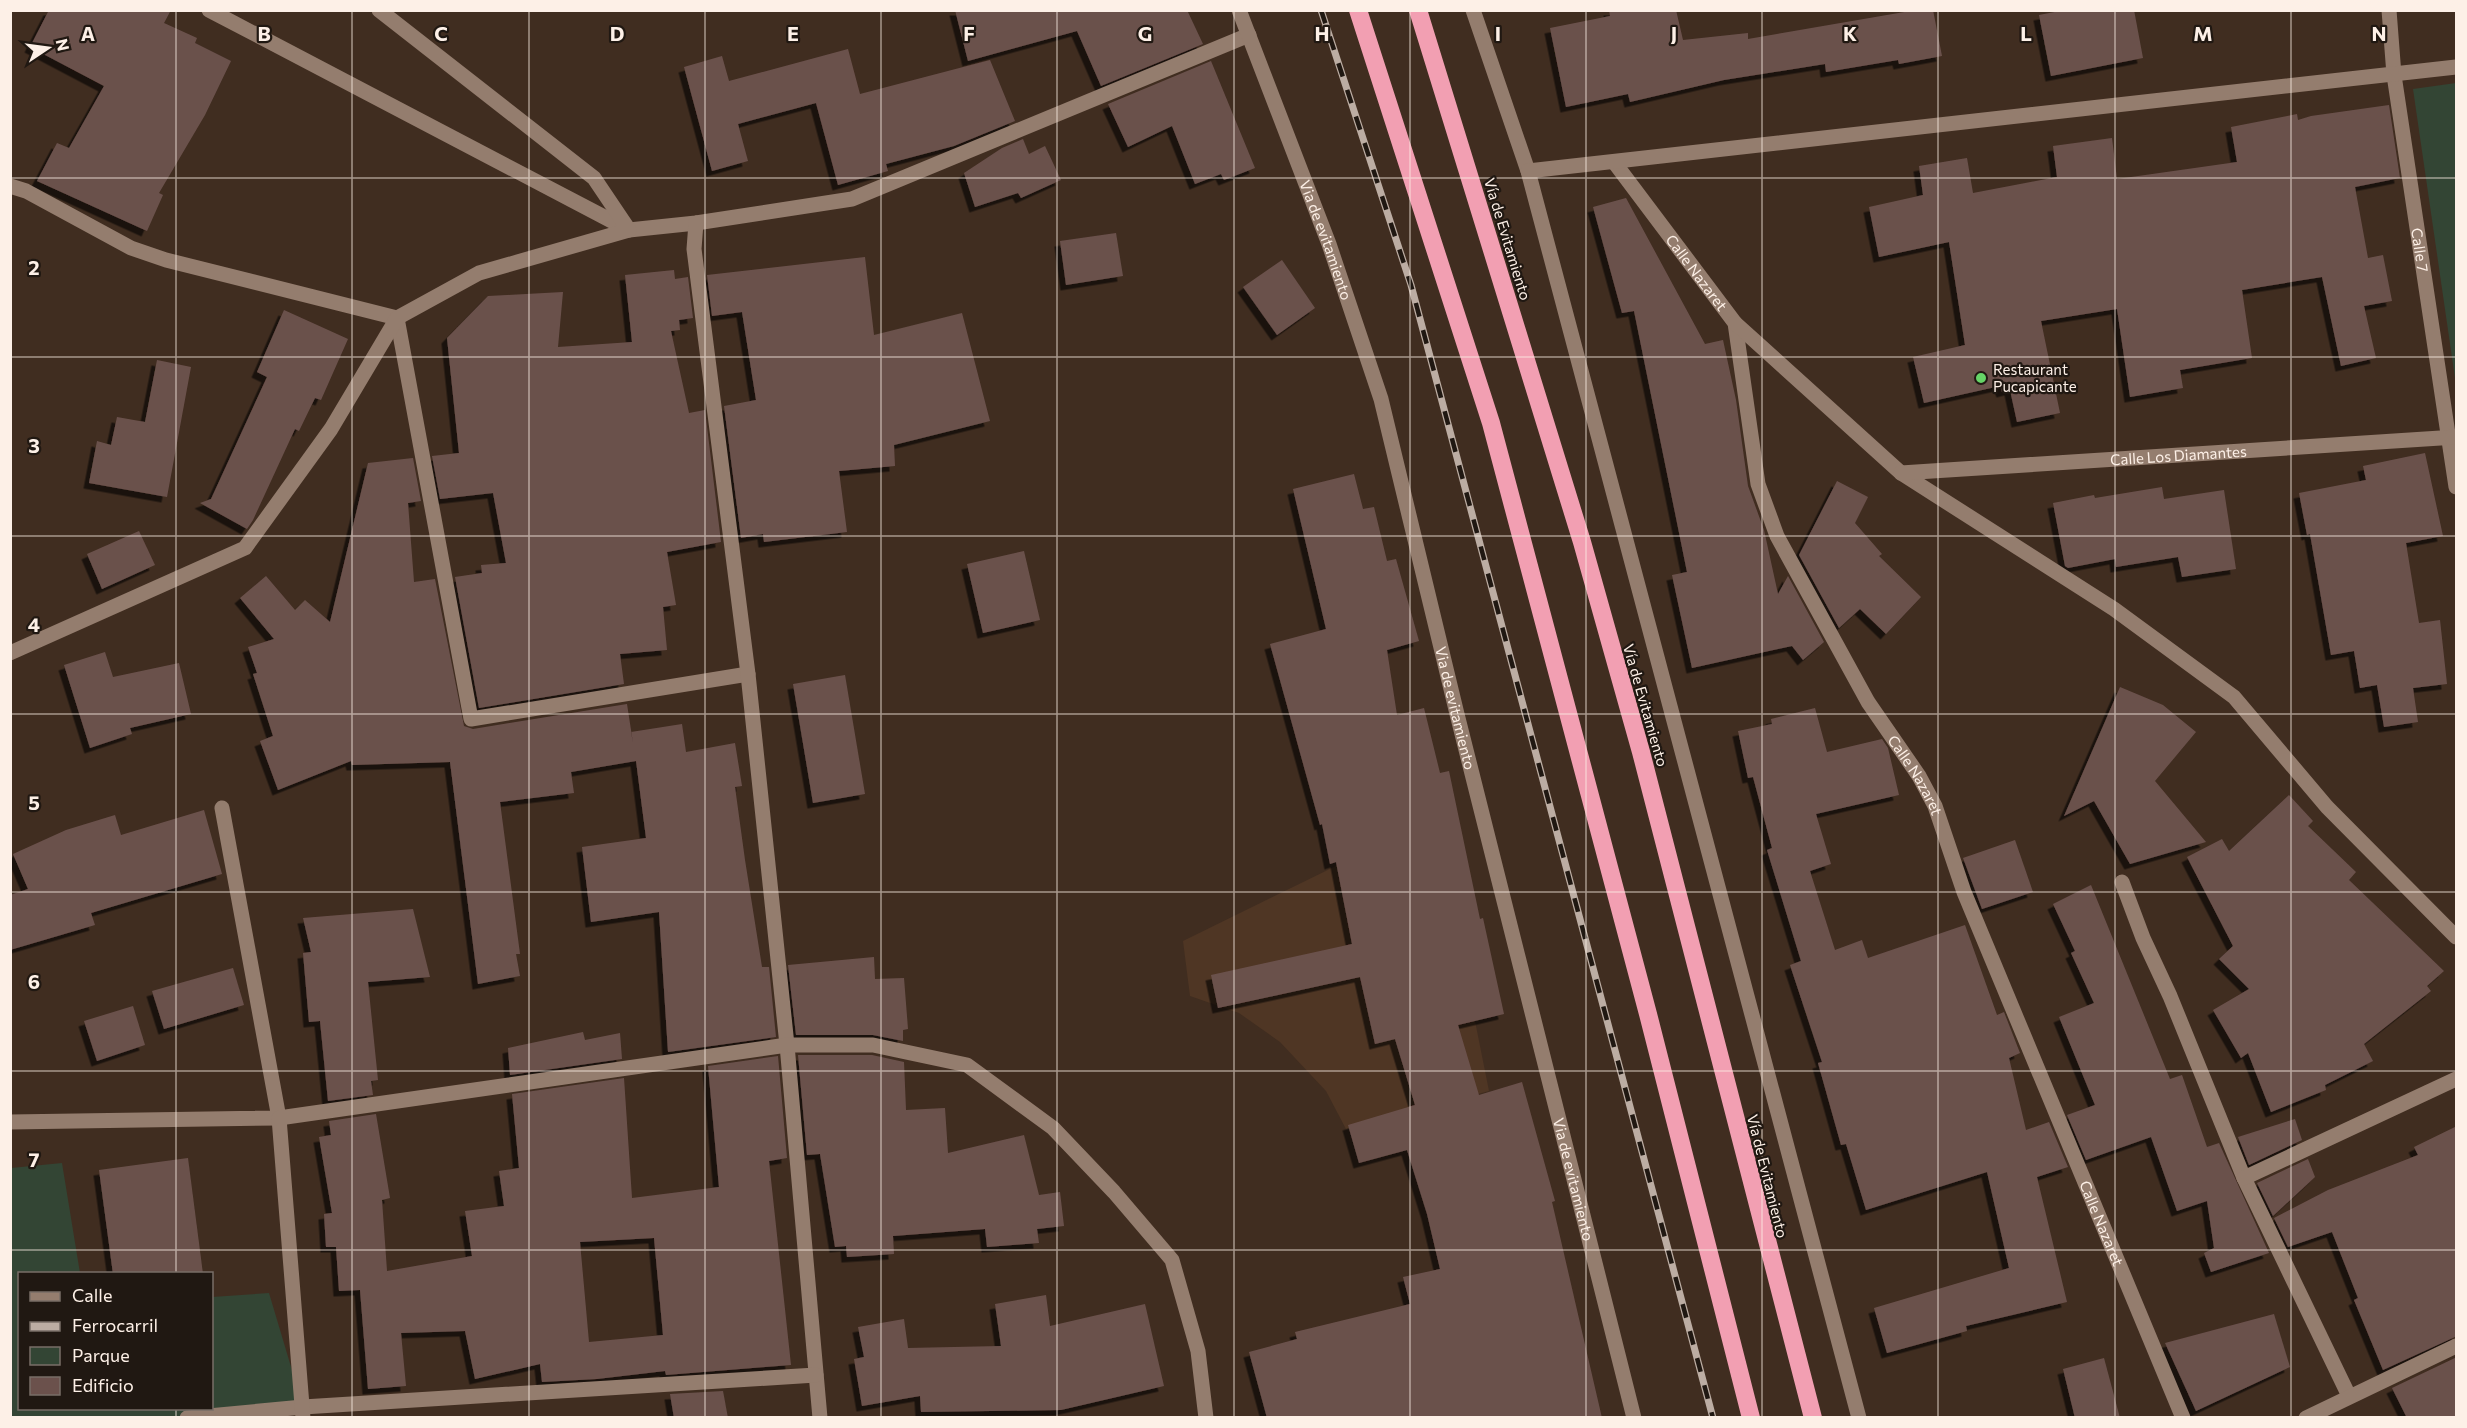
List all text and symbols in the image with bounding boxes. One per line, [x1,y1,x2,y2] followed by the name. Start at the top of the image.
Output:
[18,18,78,78] north arrow
[81,21,95,45] text: A
[257,21,271,45] text: B
[434,21,448,45] text: C
[610,21,624,45] text: D
[787,21,799,45] text: E
[963,21,975,45] text: F
[1138,21,1152,45] text: G
[1315,21,1330,45] text: H
[1495,21,1501,45] text: I
[1671,21,1677,45] text: J
[1843,21,1857,45] text: K
[2020,21,2032,45] text: L
[2193,21,2213,45] text: M
[2372,21,2387,45] text: N
[52,37,74,52] text: N
[1481,176,1535,302] street label: Vía de Evitamiento
[1296,177,1356,302] street label: Via de evitamiento
[2408,227,2433,273] street label: Calle 7
[1662,231,1731,314] street label: Calle Nazaret
[28,255,40,279] text: 2
[1993,360,2077,395] place label: Restaurant Pucapicante
[1974,371,1988,385] marker: Restaurant Pucapicante
[28,433,40,457] text: 3
[2110,442,2247,468] street label: Calle Los Diamantes
[28,612,40,636] text: 4
[1620,642,1672,768] street label: Vía de Evitamiento
[1432,644,1480,771] street label: Via de evitamiento
[1884,731,1946,817] street label: Calle Nazaret
[28,790,40,814] text: 5
[28,969,40,993] text: 6
[1744,1112,1792,1240] street label: Vía de Evitamiento
[1550,1116,1598,1243] street label: Via de evitamiento
[29,1147,40,1171] text: 7
[2076,1178,2128,1268] street label: Calle Nazaret
[18,1272,213,1410] legend
[72,1284,112,1306] text: Calle
[72,1314,158,1336] text: Ferrocarril
[72,1344,130,1366] text: Parque
[72,1374,134,1396] text: Edificio

